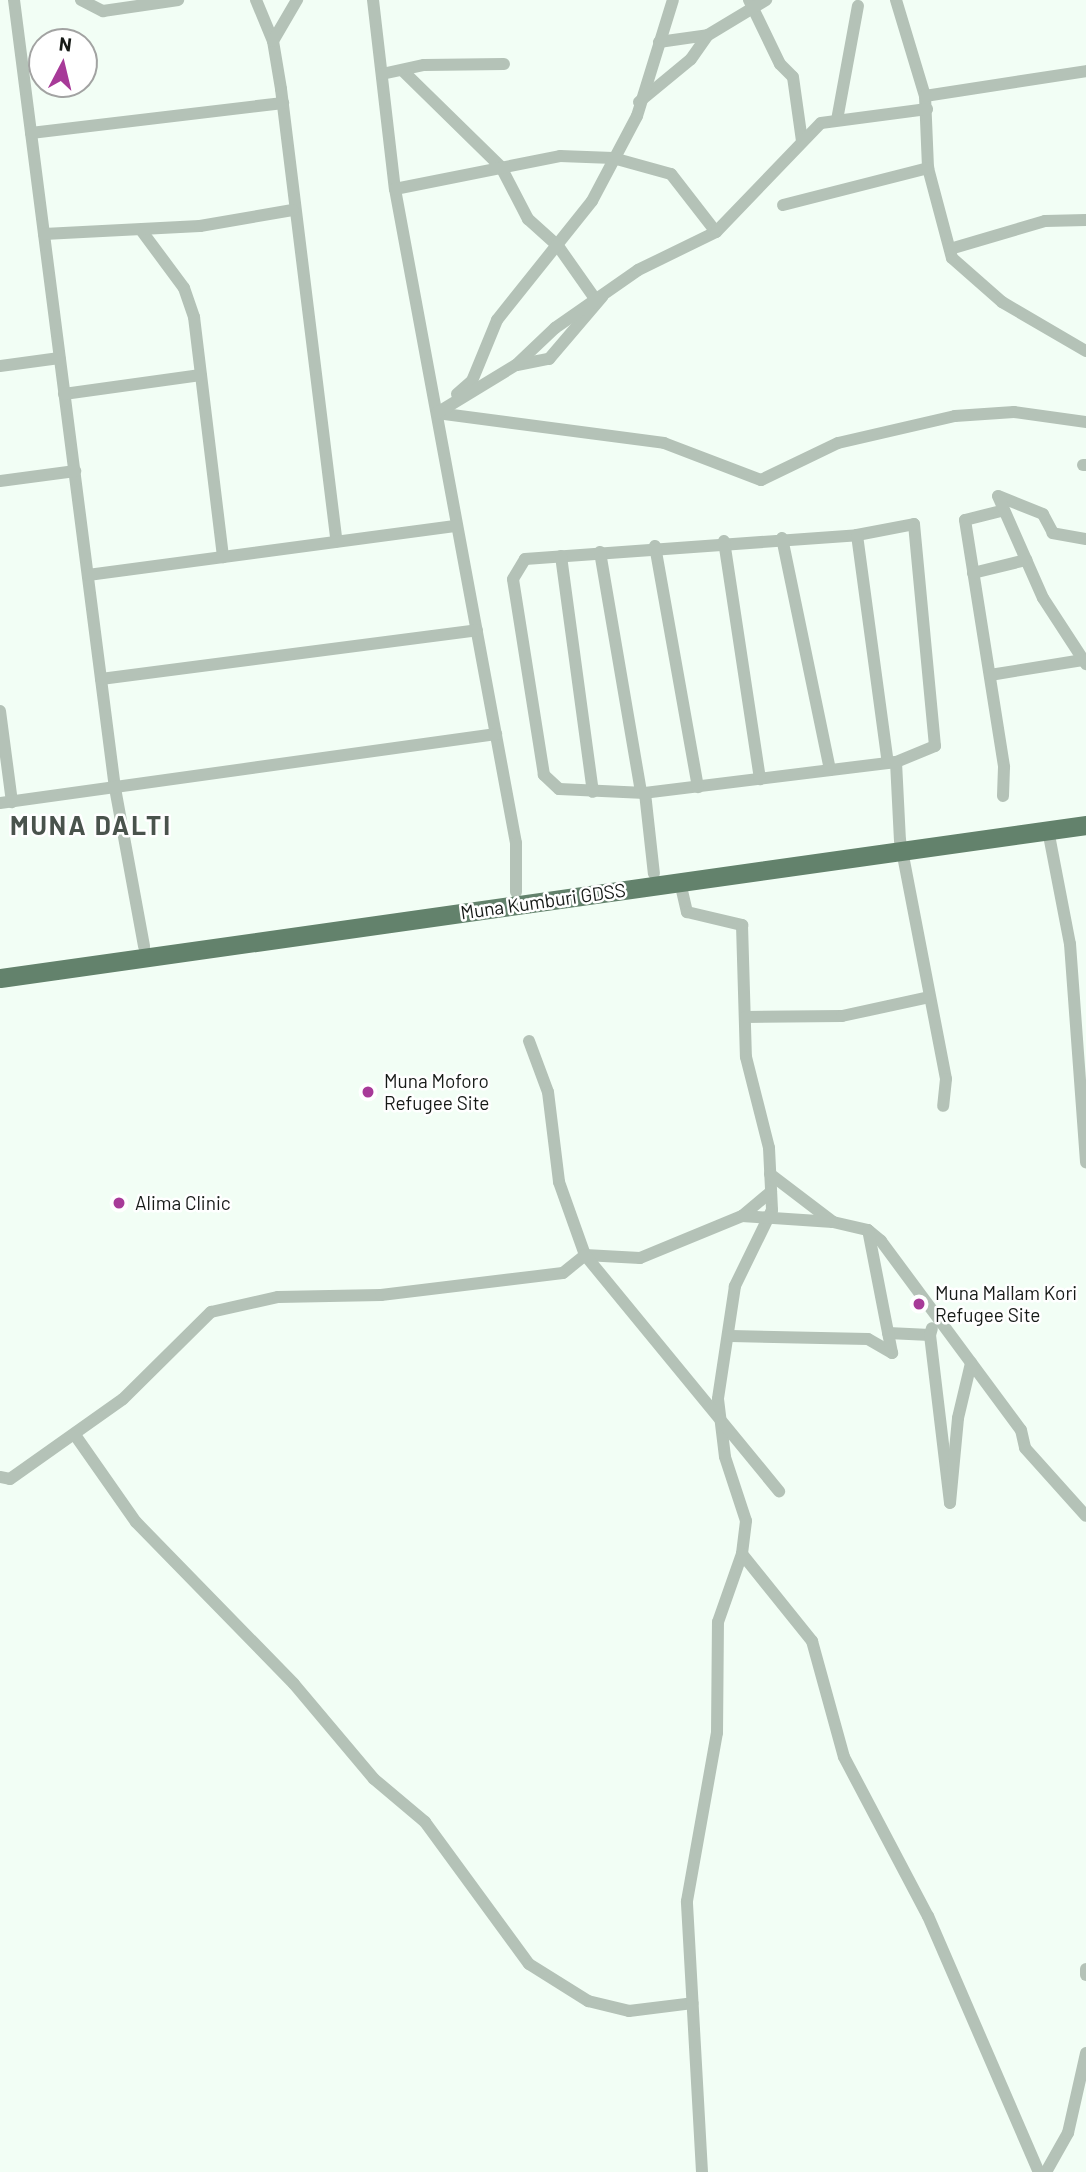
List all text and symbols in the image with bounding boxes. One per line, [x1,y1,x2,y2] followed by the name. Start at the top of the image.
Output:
[28,28,98,98] north arrow
[58,31,73,56] text: N
[11,809,171,841] district label: MUNA DALTI
[459,878,627,924] street label: Muna Kumburi GDSS
[384,1070,489,1114] place label: Muna Moforo Refugee Site
[358,1082,378,1102] marker: Muna Moforo Refugee Site
[135,1192,231,1214] place label: Alima Clinic
[109,1193,129,1213] marker: Alima Clinic
[935,1282,1077,1326] place label: Muna Mallam Kori Refugee Site
[909,1294,929,1314] marker: Muna Mallam Kori Refugee Site

